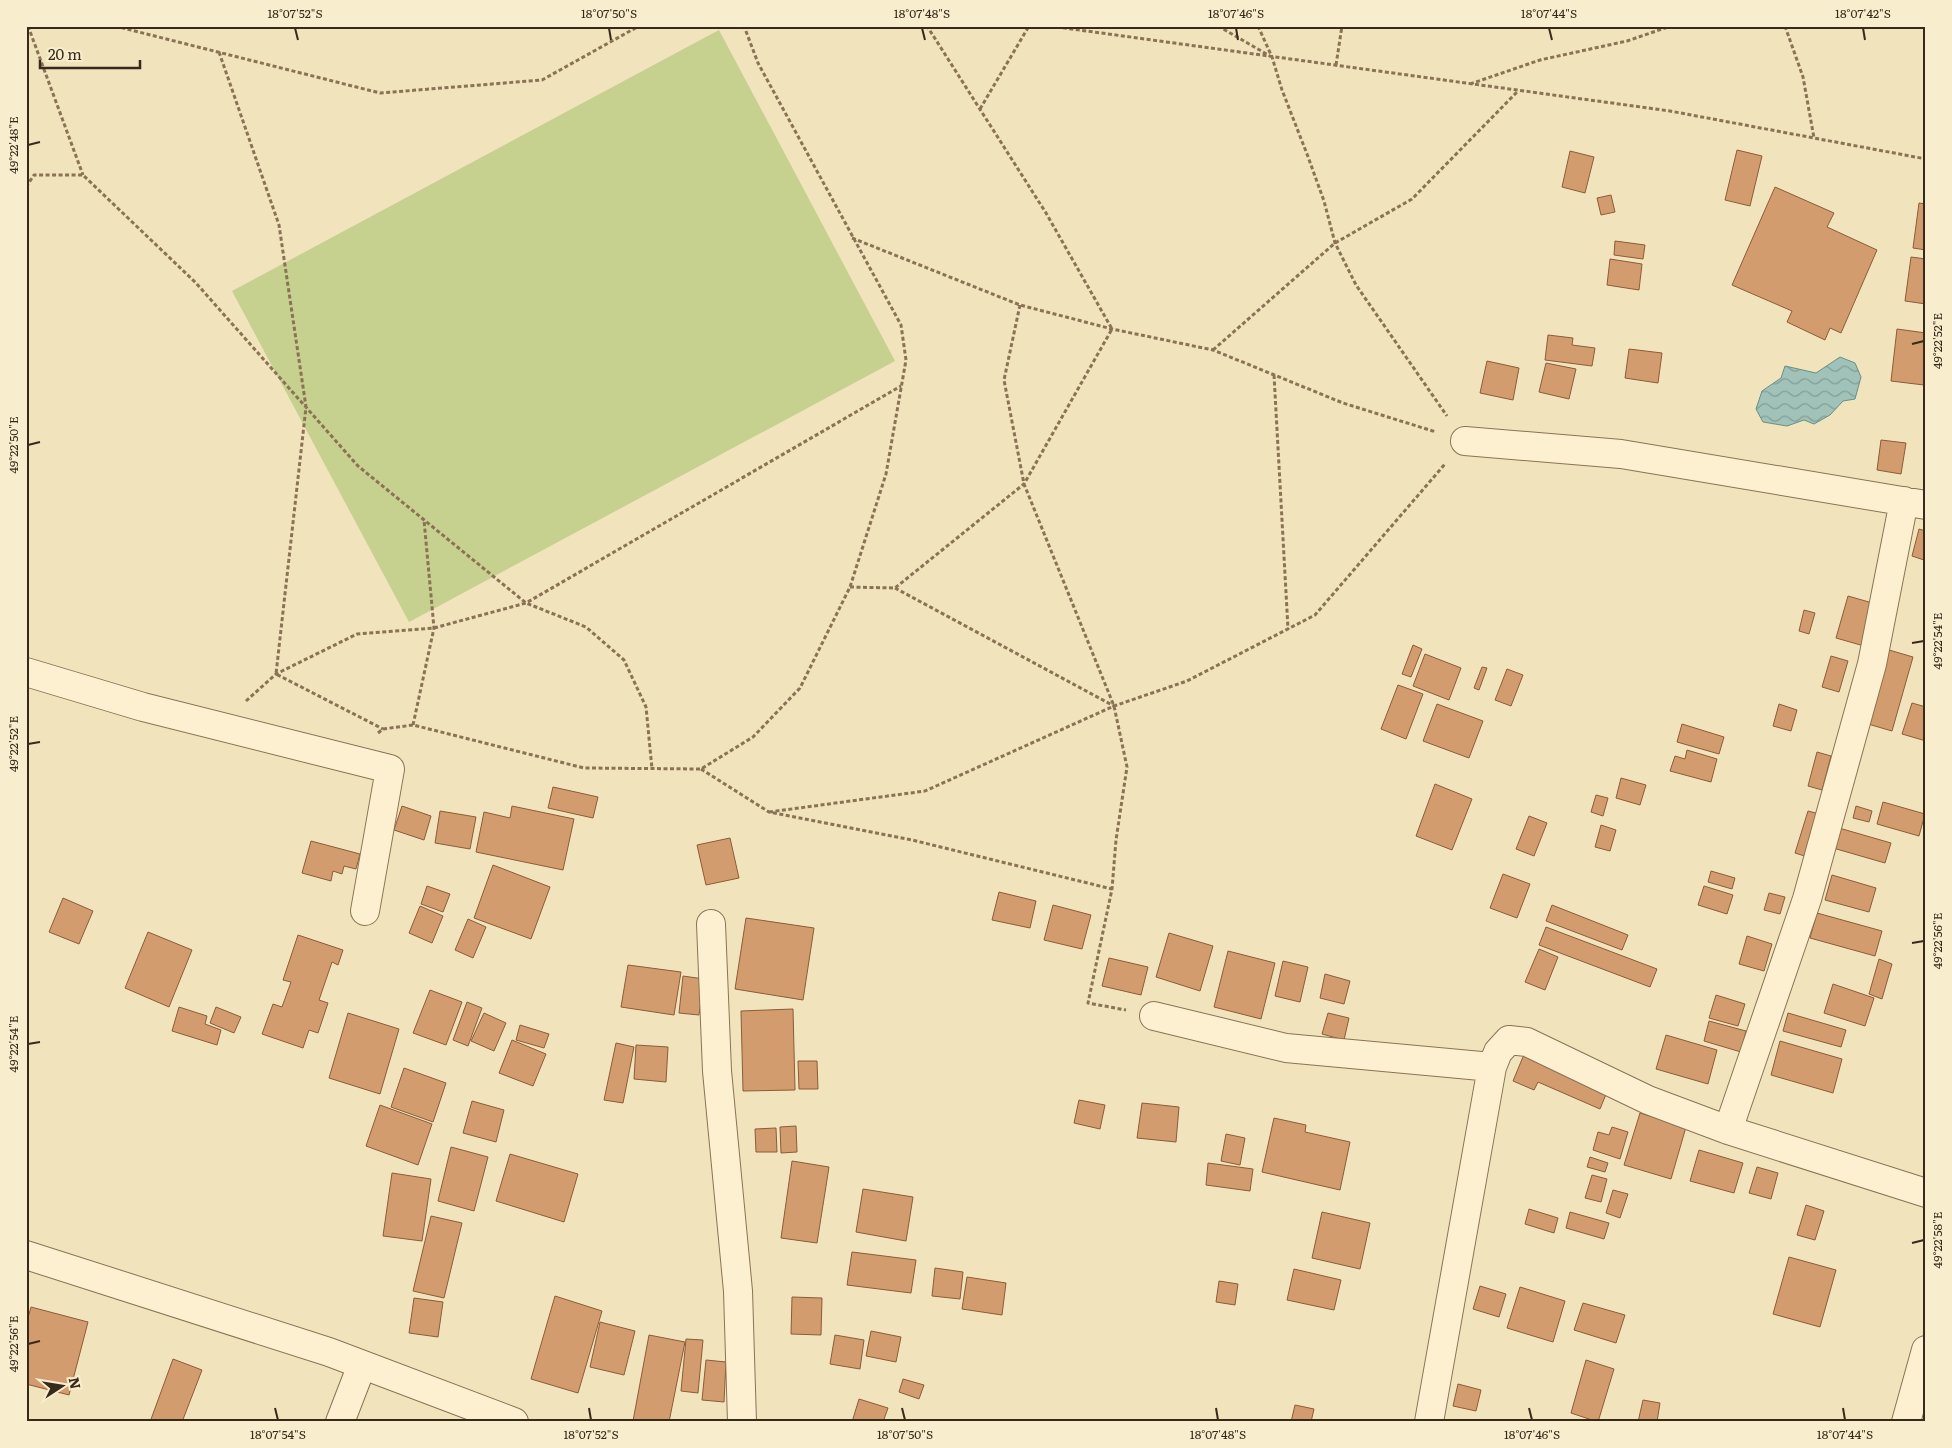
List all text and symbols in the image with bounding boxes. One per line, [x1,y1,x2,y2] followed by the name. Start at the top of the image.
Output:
[267,4,323,22] text: 18°07'52"S
[581,4,637,22] text: 18°07'50"S
[894,4,950,22] text: 18°07'48"S
[1208,4,1264,22] text: 18°07'46"S
[1521,4,1577,22] text: 18°07'44"S
[1835,4,1891,22] text: 18°07'42"S
[40,38,140,70] scale bar
[48,42,82,65] text: 20 m
[4,116,22,174] text: 49°22'48"E
[1928,313,1946,369] text: 49°22'52"E
[4,416,22,474] text: 49°22'50"E
[1928,612,1946,669] text: 49°22'54"E
[4,716,22,772] text: 49°22'52"E
[1928,912,1946,969] text: 49°22'56"E
[4,1015,22,1072] text: 49°22'54"E
[1928,1211,1946,1268] text: 49°22'58"E
[4,1315,22,1372] text: 49°22'56"E
[38,1360,88,1410] north arrow
[65,1375,87,1391] text: N
[250,1425,306,1443] text: 18°07'54"S
[563,1425,619,1443] text: 18°07'52"S
[877,1425,933,1443] text: 18°07'50"S
[1190,1425,1246,1443] text: 18°07'48"S
[1504,1425,1560,1443] text: 18°07'46"S
[1817,1425,1873,1443] text: 18°07'44"S

